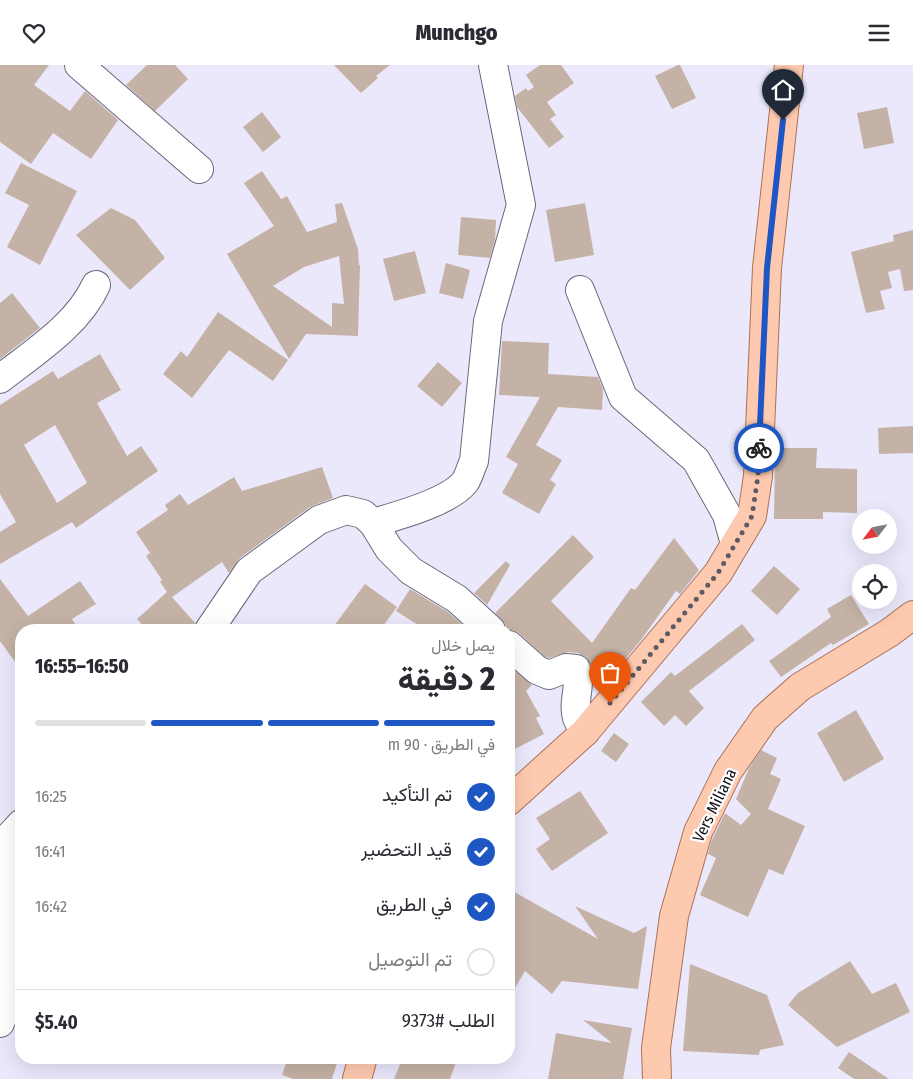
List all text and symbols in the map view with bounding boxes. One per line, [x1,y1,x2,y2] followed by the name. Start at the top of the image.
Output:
[20,19,48,47] icon: heart
[415,19,498,46] text: Munchgo
[865,19,893,47] icon: menu
[762,69,804,120] pin
[769,76,797,104] icon: home
[734,423,784,473] courier
[745,434,773,462] icon: bike
[852,509,898,554] north arrow
[852,509,897,609] map controls
[852,564,897,609] button: locate
[431,636,495,655] text: يصل خلال
[589,652,631,703] pin
[35,655,129,678] text: 16:50–16:55
[596,659,624,687] icon: bag
[398,660,495,698] text: 2 دقيقة
[388,735,495,754] text: في الطريق · 90 m
[689,765,740,845] street label: Vers Miliana
[382,783,452,806] text: تم التأكيد
[467,783,495,811] icon: check
[35,787,67,806] text: 16:25
[361,838,452,861] text: قيد التحضير
[467,838,495,866] icon: check
[35,842,66,861] text: 16:41
[376,893,452,916] text: في الطريق
[467,893,495,921] icon: check
[35,897,67,916] text: 16:42
[368,948,452,971] text: تم التوصيل
[402,1009,495,1032] text: الطلب #9373
[35,1011,78,1034] text: $5.40

